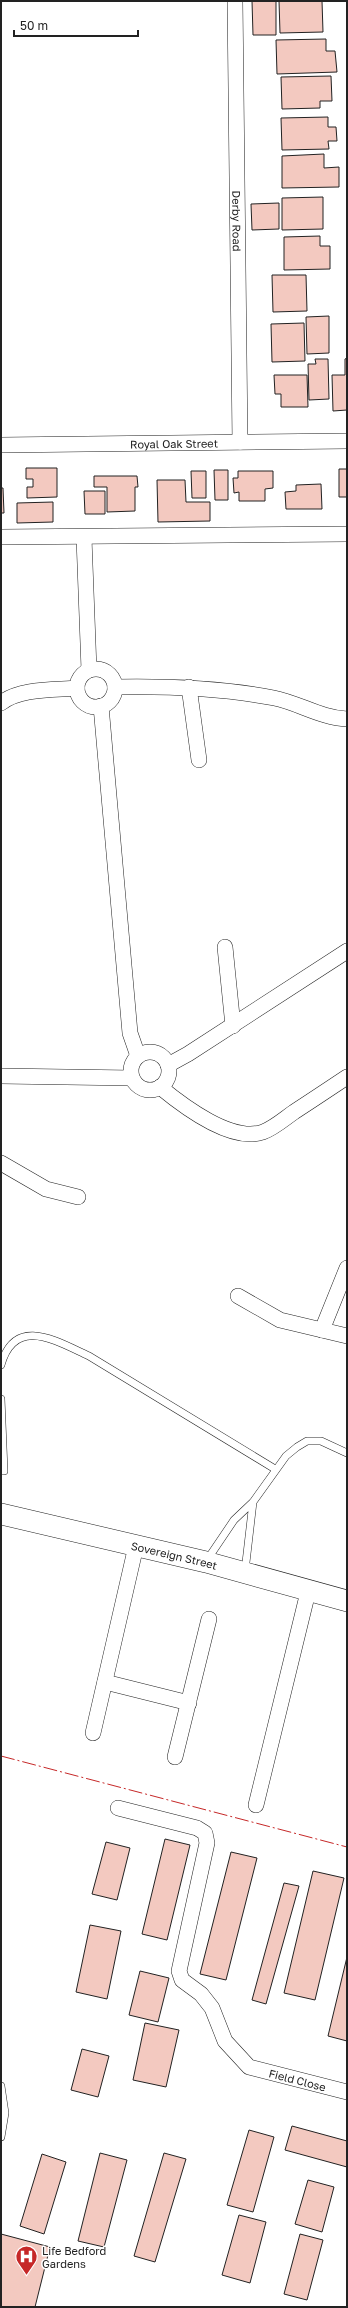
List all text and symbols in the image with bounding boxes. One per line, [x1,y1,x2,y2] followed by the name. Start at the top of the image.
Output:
[14,12,138,38] scale bar
[20,18,48,33] text: 50 m
[231,191,244,251] street label: Derby Road
[130,436,218,450] street label: Royal Oak Street
[130,1538,219,1571] street label: Sovereign Street
[268,2066,328,2093] street label: Field Close
[14,2243,40,2276] hospital icon: Life Bedford Gardens
[42,2244,106,2270] place label: Life Bedford Gardens

